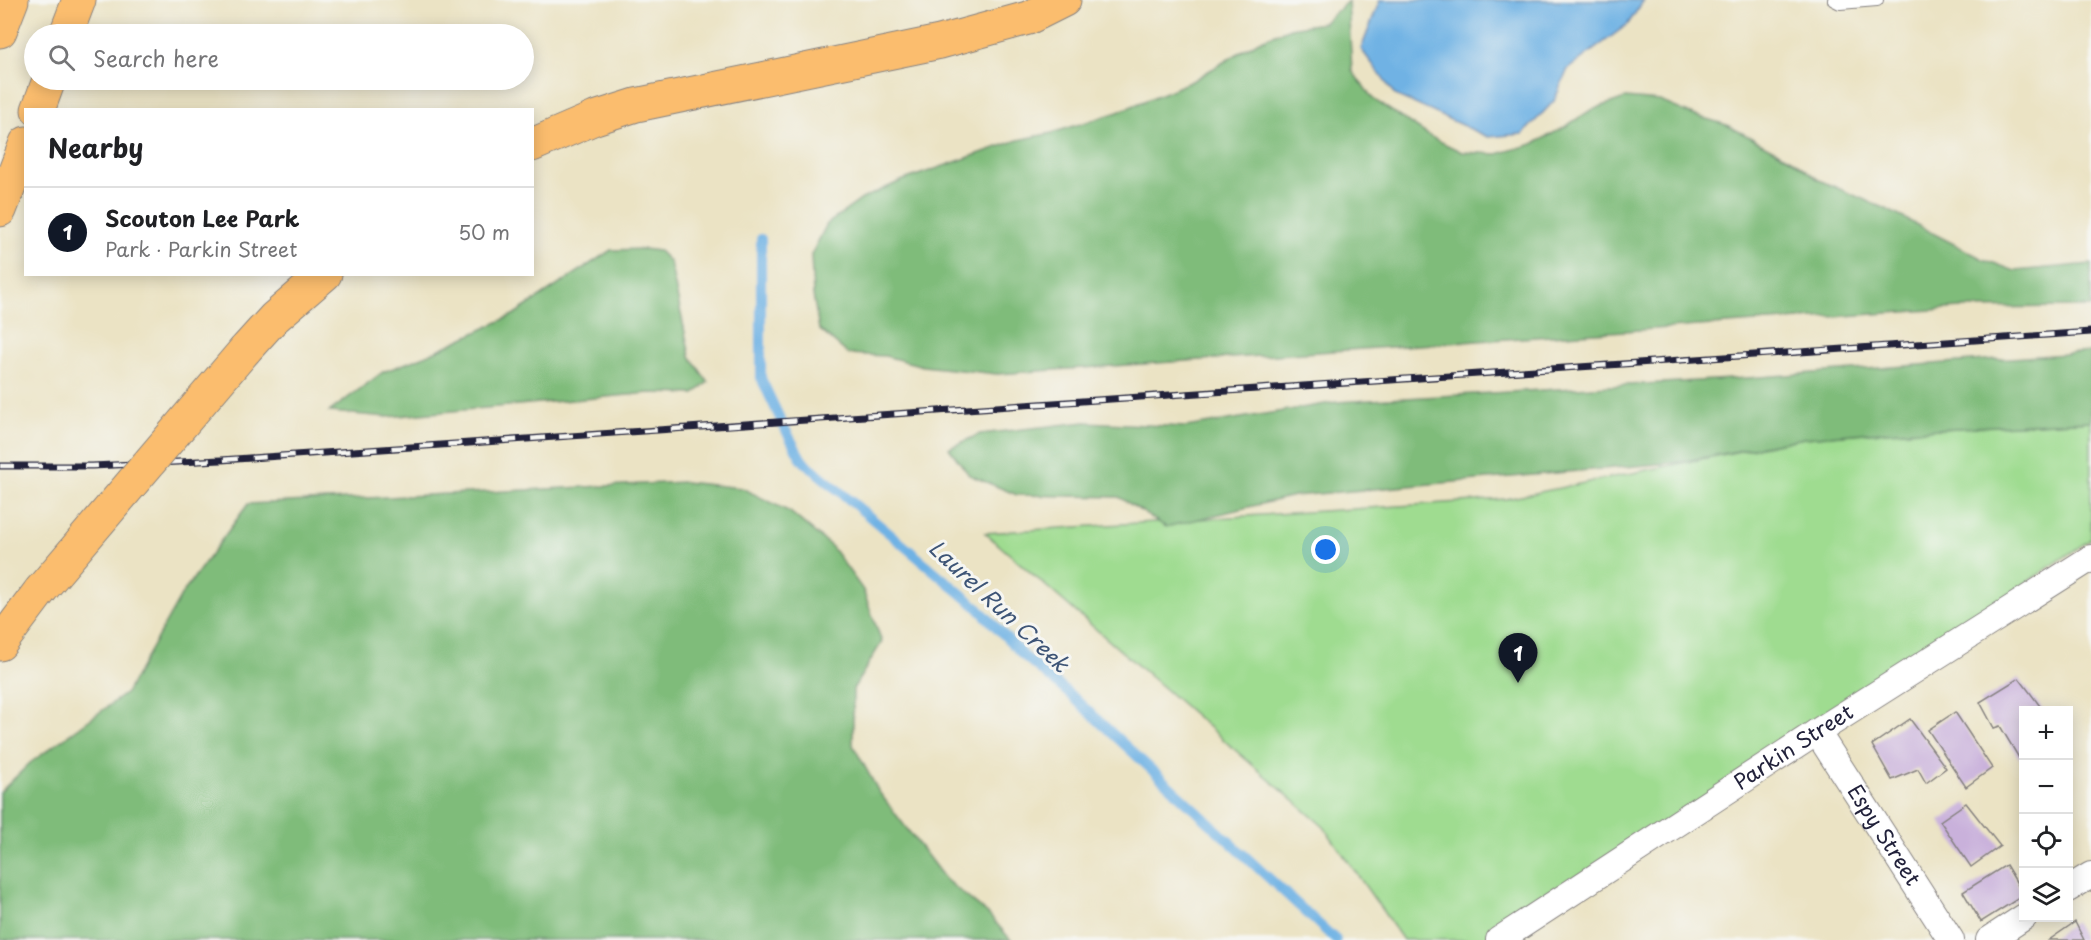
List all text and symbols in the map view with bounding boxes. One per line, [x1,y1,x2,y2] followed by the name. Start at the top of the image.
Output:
[24,24,534,90] search box
[45,41,78,74] icon: search
[93,41,219,74] text: Search here
[48,128,143,167] text: Nearby
[105,201,299,234] text: Scouton Lee Park
[63,217,72,247] text: 1
[458,217,510,247] text: 50 m
[105,234,297,264] text: Park · Parkin Street
[922,531,1079,680] water label: Laurel Run Creek
[1311,535,1340,564] your location
[1498,634,1538,683] pin: 1
[1726,695,1859,796] street label: Parkin Street
[2019,706,2073,922] map controls
[2019,706,2073,760] button: +
[2019,760,2073,814] button: −
[1841,777,1930,891] street label: Espy Street
[2019,814,2073,868] button: locate
[2019,868,2073,922] button: layers

